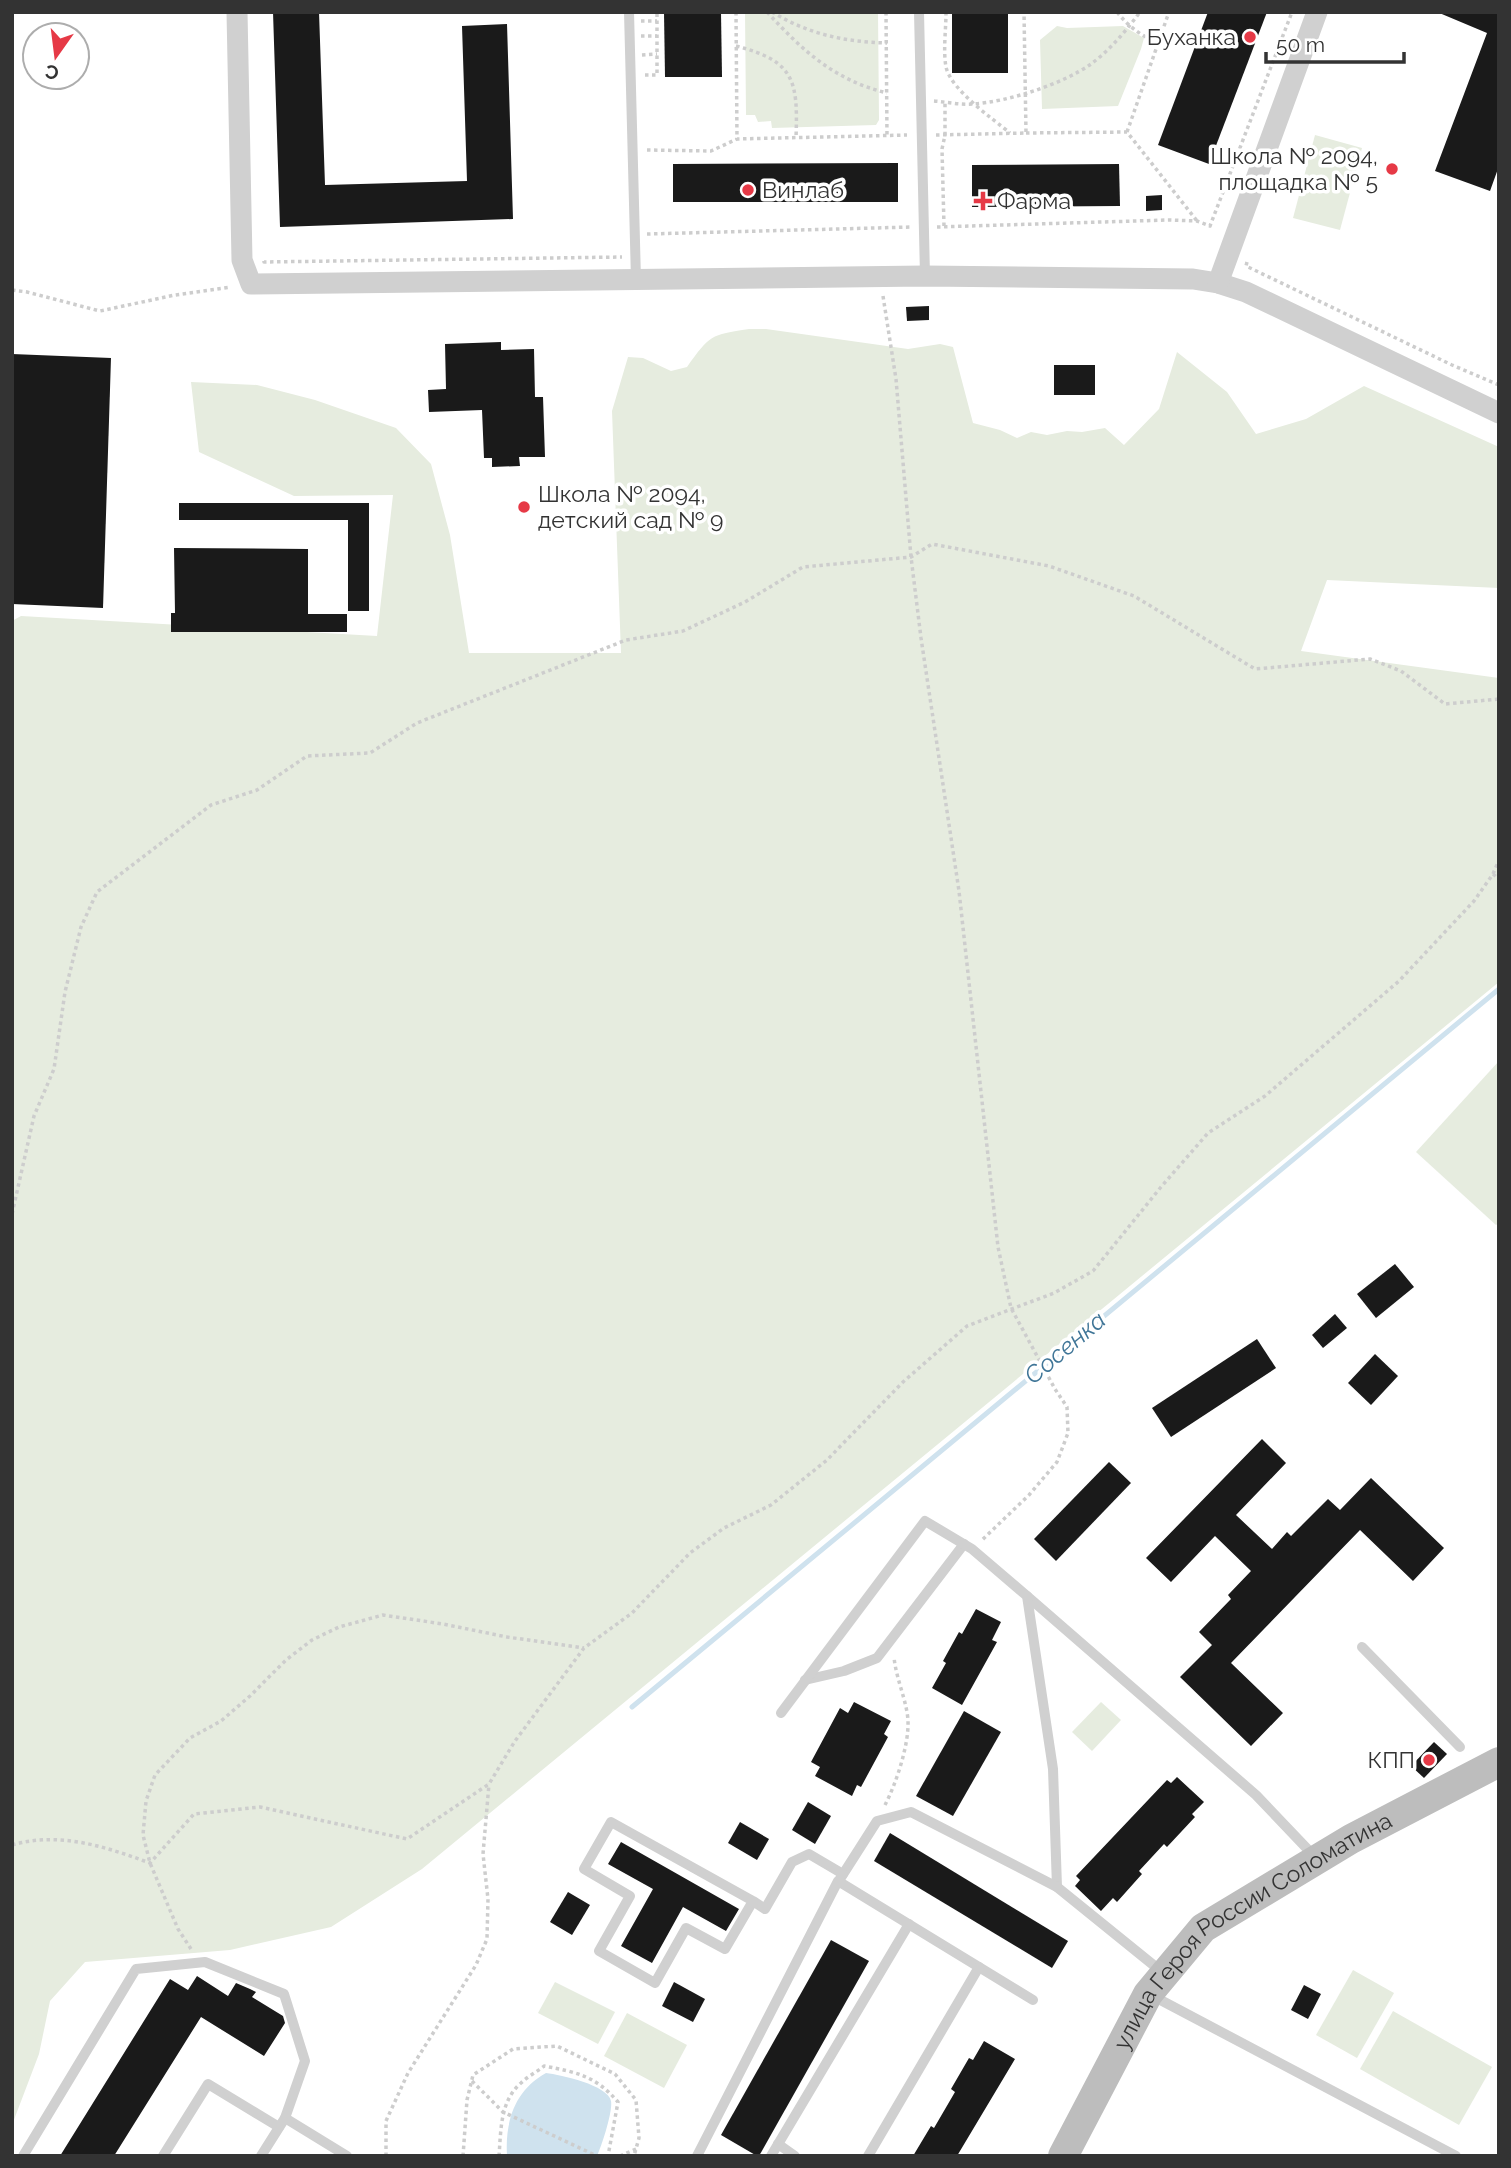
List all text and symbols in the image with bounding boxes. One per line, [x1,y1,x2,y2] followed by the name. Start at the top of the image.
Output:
[21,21,91,91] north arrow
[1266,21,1404,65] scale bar
[1147,23,1236,50] place label: Буханка
[1242,29,1258,45] marker: Буханка
[1276,32,1325,57] text: 50 m
[43,60,61,85] text: С
[1210,142,1378,195] place label: Школа № 2094, площадка № 5
[1384,161,1400,177] marker: Школа № 2094, площадка № 5
[762,176,844,203] place label: Винлаб
[740,182,756,198] marker: Винлаб
[997,187,1071,214] place label: Фарма
[975,193,991,209] marker: Фарма
[538,480,724,533] place label: Школа № 2094, детский сад № 9
[516,499,532,515] marker: Школа № 2094, детский сад № 9
[1018,1305,1111,1390] water label: Сосенка
[1368,1746,1415,1773] place label: КПП
[1421,1752,1437,1768] marker: КПП
[1107,1806,1396,2054] street label: улица Героя России Соломатина

